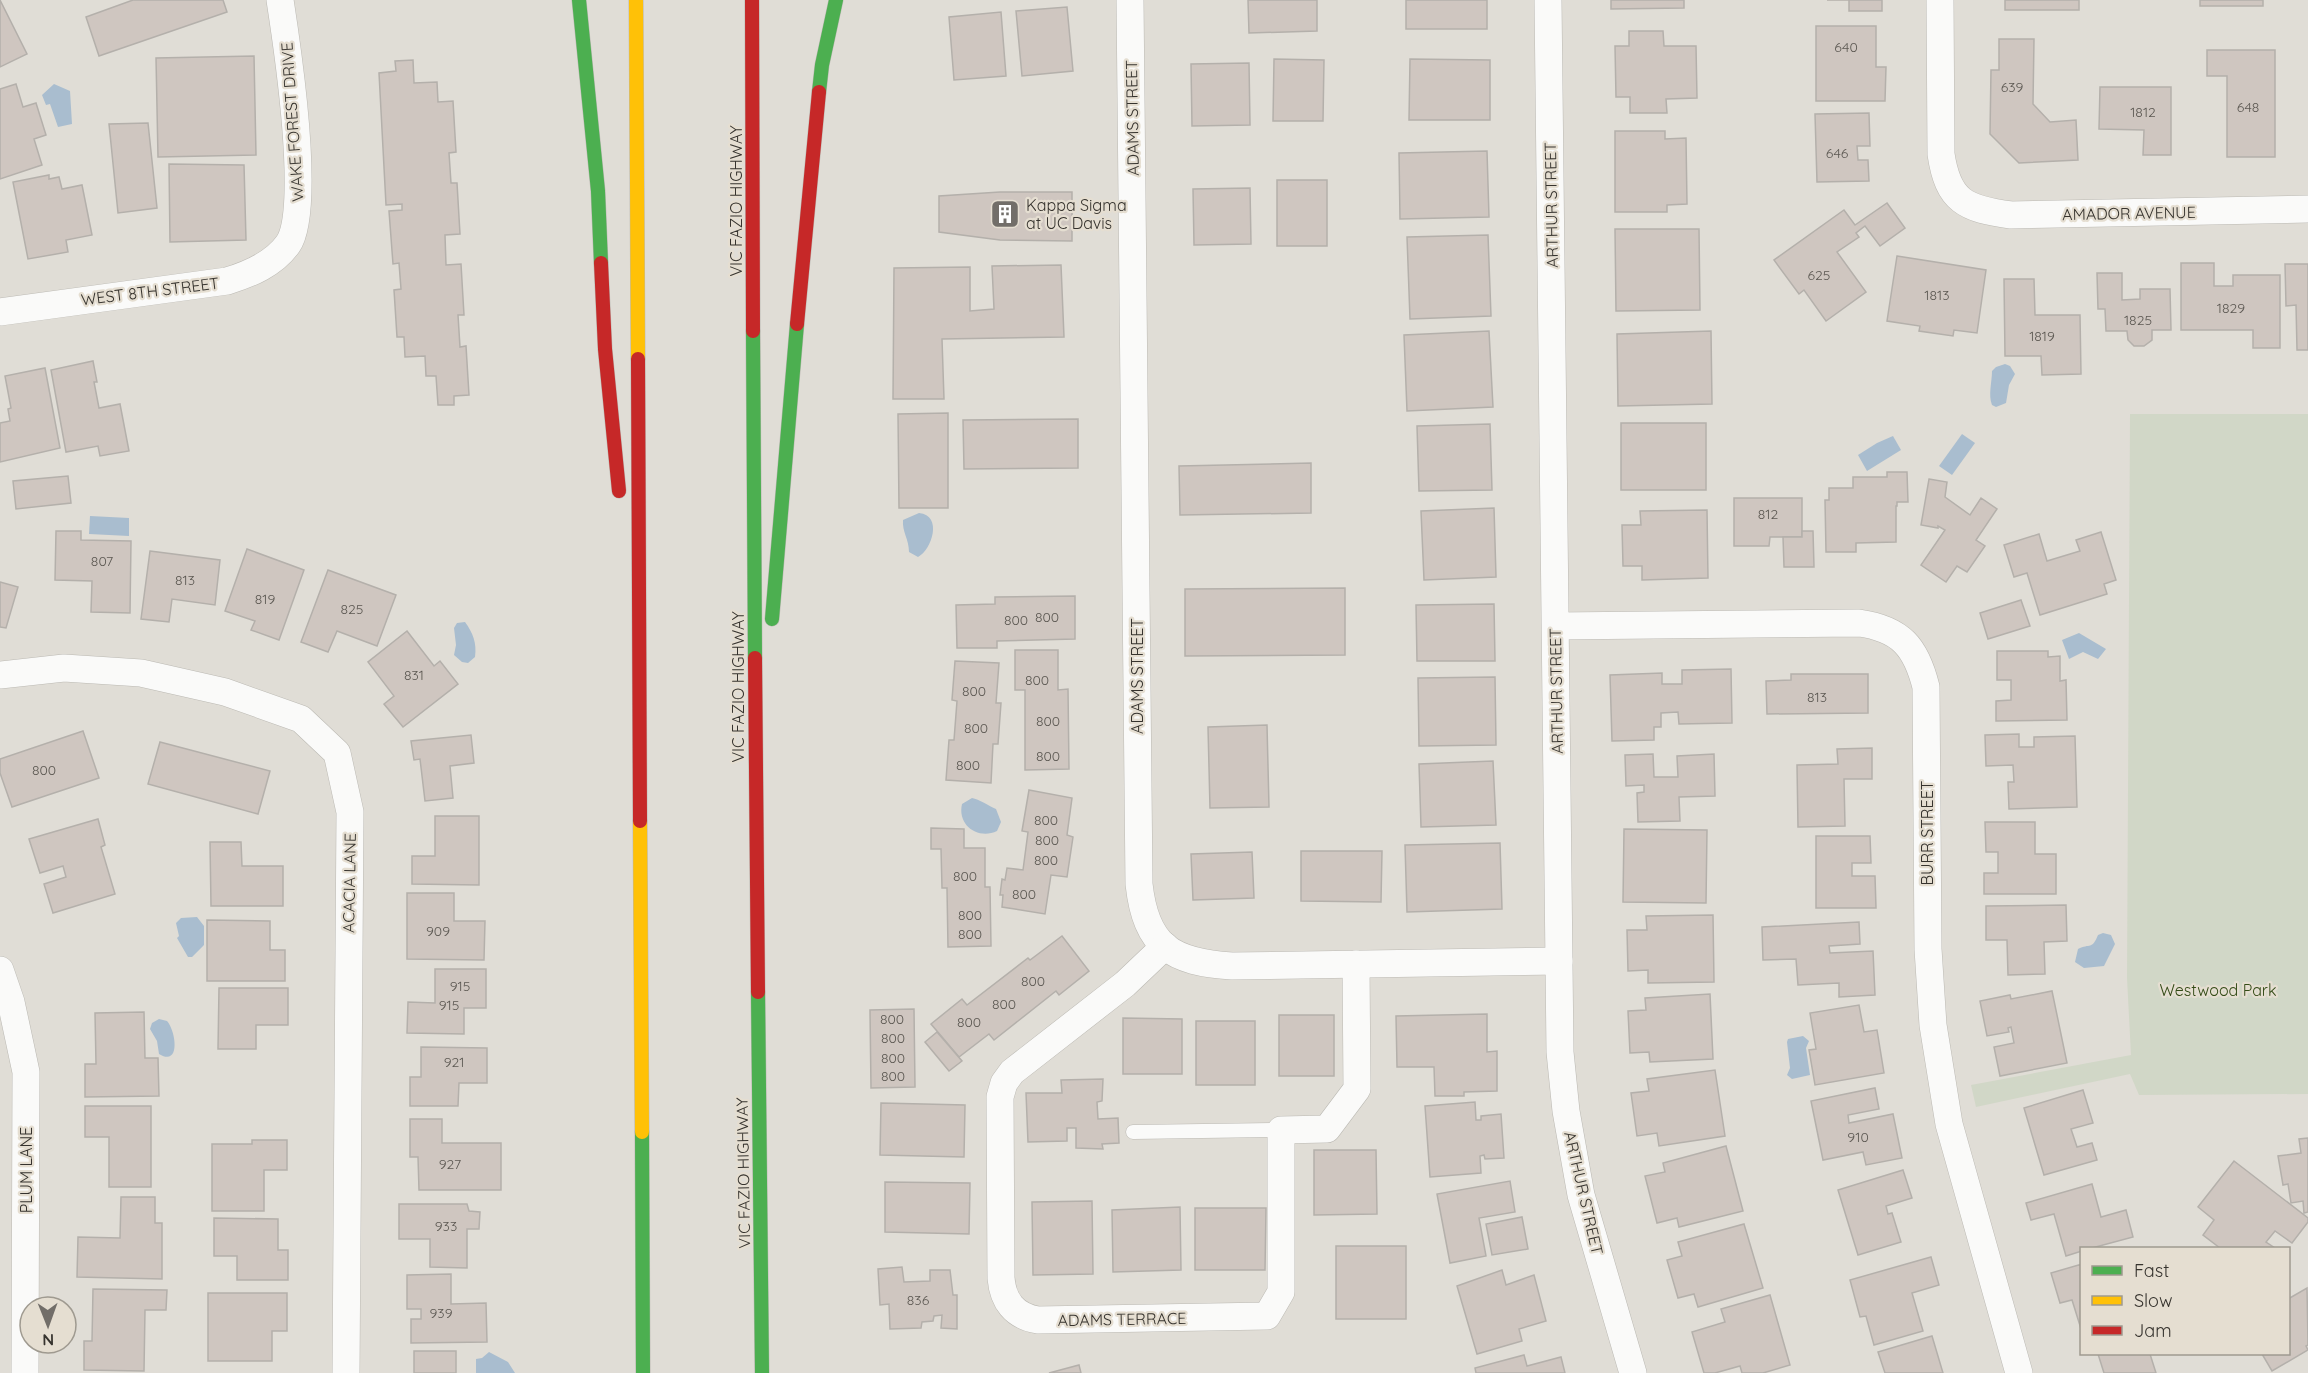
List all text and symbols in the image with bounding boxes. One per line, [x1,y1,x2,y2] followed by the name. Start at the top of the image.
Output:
[1834,38,1858,56] house number: 640
[276,42,308,202] street label: WAKE FOREST DRIVE
[1121,60,1143,176] street label: ADAMS STREET
[2001,78,2024,96] house number: 639
[2237,98,2259,116] house number: 648
[2130,103,2156,121] house number: 1812
[726,125,746,277] street label: VIC FAZIO HIGHWAY
[1540,142,1562,268] street label: ARTHUR STREET
[1826,144,1849,162] house number: 646
[1026,195,1127,233] place label: Kappa Sigma at UC Davis
[989,198,1021,230] building icon: Kappa Sigma at UC Davis
[2062,202,2196,224] street label: AMADOR AVENUE
[1808,266,1830,284] house number: 625
[80,273,221,309] street label: WEST 8TH STREET
[1924,286,1950,304] house number: 1813
[2217,299,2245,317] house number: 1829
[2124,311,2152,329] house number: 1825
[2029,327,2055,345] house number: 1819
[1758,505,1778,523] house number: 812
[91,552,113,570] house number: 807
[175,571,195,589] house number: 813
[255,590,275,608] house number: 819
[341,600,363,618] house number: 825
[1035,608,1059,626] house number: 800
[728,611,748,763] street label: VIC FAZIO HIGHWAY
[1004,611,1028,629] house number: 800
[1127,618,1147,734] street label: ADAMS STREET
[1545,628,1567,754] street label: ARTHUR STREET
[404,666,424,684] house number: 831
[1025,671,1049,689] house number: 800
[962,682,986,700] house number: 800
[1807,688,1827,706] house number: 813
[1036,712,1060,730] house number: 800
[964,719,988,737] house number: 800
[1036,747,1060,765] house number: 800
[956,756,980,774] house number: 800
[32,761,56,779] house number: 800
[1917,780,1937,885] street label: BURR STREET
[1034,811,1058,829] house number: 800
[1035,831,1059,849] house number: 800
[338,833,360,933] street label: ACACIA LANE
[1034,851,1058,869] house number: 800
[953,867,977,885] house number: 800
[1012,885,1036,903] house number: 800
[958,906,982,924] house number: 800
[426,922,450,940] house number: 909
[958,925,982,943] house number: 800
[1021,972,1045,990] house number: 800
[450,977,470,995] house number: 915
[2159,980,2277,1000] park label: Westwood Park
[992,995,1016,1013] house number: 800
[439,996,459,1014] house number: 915
[880,1010,904,1028] house number: 800
[957,1013,981,1031] house number: 800
[881,1029,905,1047] house number: 800
[881,1049,905,1067] house number: 800
[444,1053,464,1071] house number: 921
[881,1067,905,1085] house number: 800
[732,1097,754,1249] street label: VIC FAZIO HIGHWAY
[16,1127,36,1213] street label: PLUM LANE
[1847,1128,1869,1146] house number: 910
[1560,1129,1608,1257] street label: ARTHUR STREET
[439,1155,461,1173] house number: 927
[435,1217,457,1235] house number: 933
[2080,1247,2290,1355] legend
[2134,1259,2169,1282] text: Fast
[2134,1289,2172,1312] text: Slow
[907,1291,930,1309] house number: 836
[18,1295,78,1355] north arrow
[430,1304,453,1322] house number: 939
[1057,1308,1187,1330] street label: ADAMS TERRACE
[2134,1319,2172,1342] text: Jam
[42,1330,54,1350] text: N

